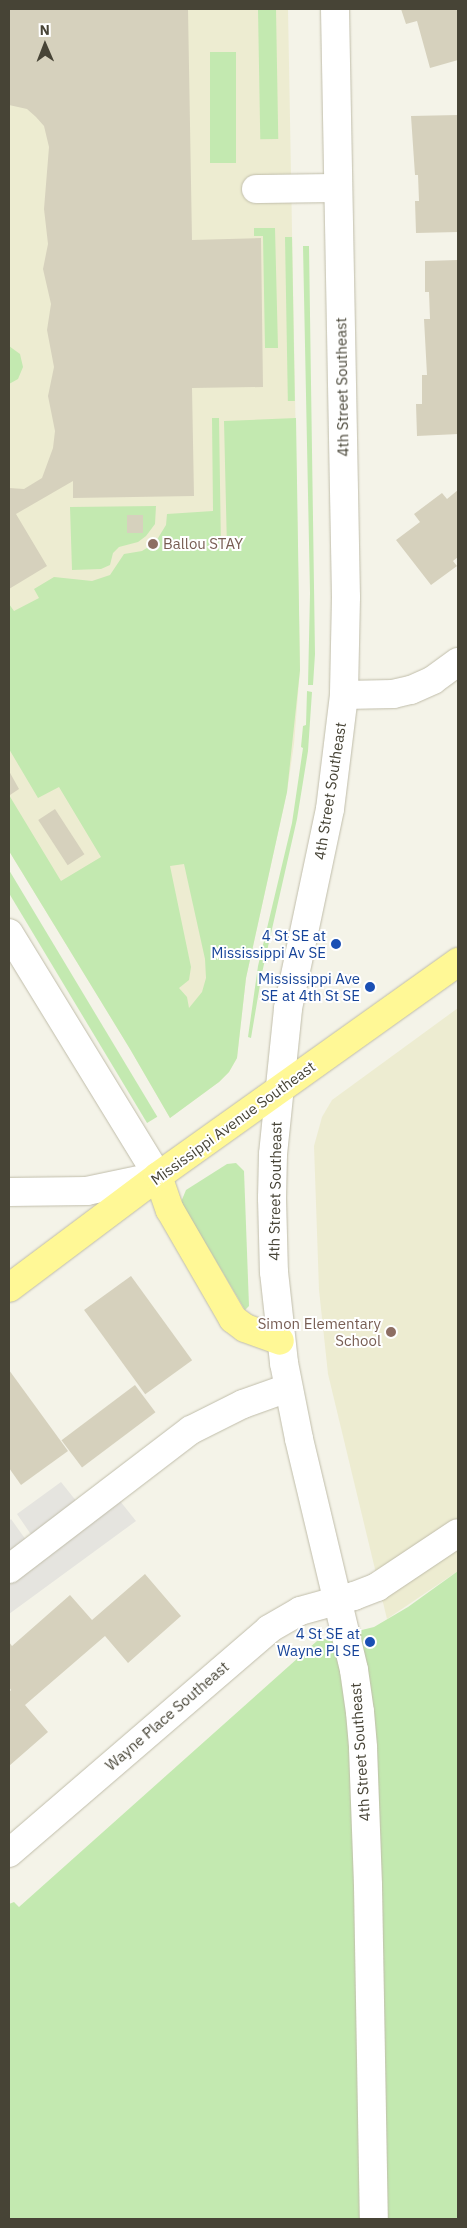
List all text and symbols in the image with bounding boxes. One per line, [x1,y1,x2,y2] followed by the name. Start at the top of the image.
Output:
[20,20,70,70] north arrow
[40,21,50,39] text: N
[332,317,352,457] street label: 4th Street Southeast
[163,535,243,553] place label: Ballou STAY
[147,538,159,550] marker: Ballou STAY
[310,721,350,861] street label: 4th Street Southeast
[211,926,326,961] place label: 4 St SE at Mississippi Av SE
[330,938,342,950] marker: 4 St SE at Mississippi Av SE
[258,969,360,1004] place label: Mississippi Ave SE at 4th St SE
[364,981,376,993] marker: Mississippi Ave SE at 4th St SE
[147,1057,319,1189] street label: Mississippi Avenue Southeast
[265,1121,285,1261] street label: 4th Street Southeast
[258,1314,381,1349] place label: Simon Elementary School
[385,1326,397,1338] marker: Simon Elementary School
[277,1624,360,1659] place label: 4 St SE at Wayne Pl SE
[364,1636,376,1648] marker: 4 St SE at Wayne Pl SE
[102,1658,232,1774] street label: Wayne Place Southeast
[346,1682,374,1822] street label: 4th Street Southeast

